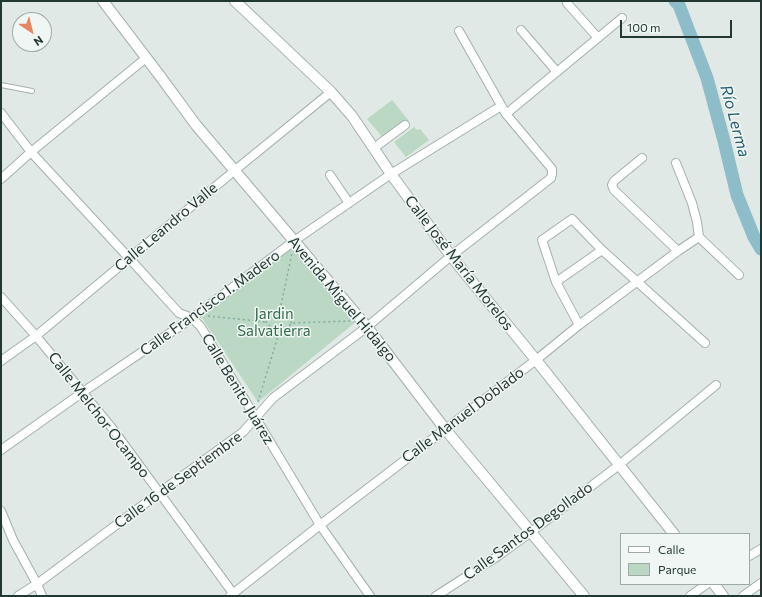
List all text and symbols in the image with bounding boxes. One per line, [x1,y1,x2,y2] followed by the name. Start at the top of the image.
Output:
[12,12,52,52] north arrow
[622,12,734,38] scale bar
[627,20,661,34] text: 100 m
[31,34,46,49] text: N
[716,83,754,159] water label: Río Lerma
[111,179,221,275] street label: Calle Leandro Valle
[401,192,517,334] street label: Calle José María Morelos
[284,232,400,366] street label: Avenida Miguel Hidalgo
[137,246,283,360] street label: Calle Francisco I. Madero
[237,305,311,340] park label: Jardin Salvatierra
[198,330,278,448] street label: Calle Benito Juárez
[44,348,154,482] street label: Calle Melchor Ocampo
[398,363,528,467] street label: Calle Manuel Doblado
[111,428,245,532] street label: Calle 16 de Septiembre
[460,478,596,584] street label: Calle Santos Degollado
[620,533,750,585] legend
[658,542,685,556] text: Calle
[658,562,696,576] text: Parque

